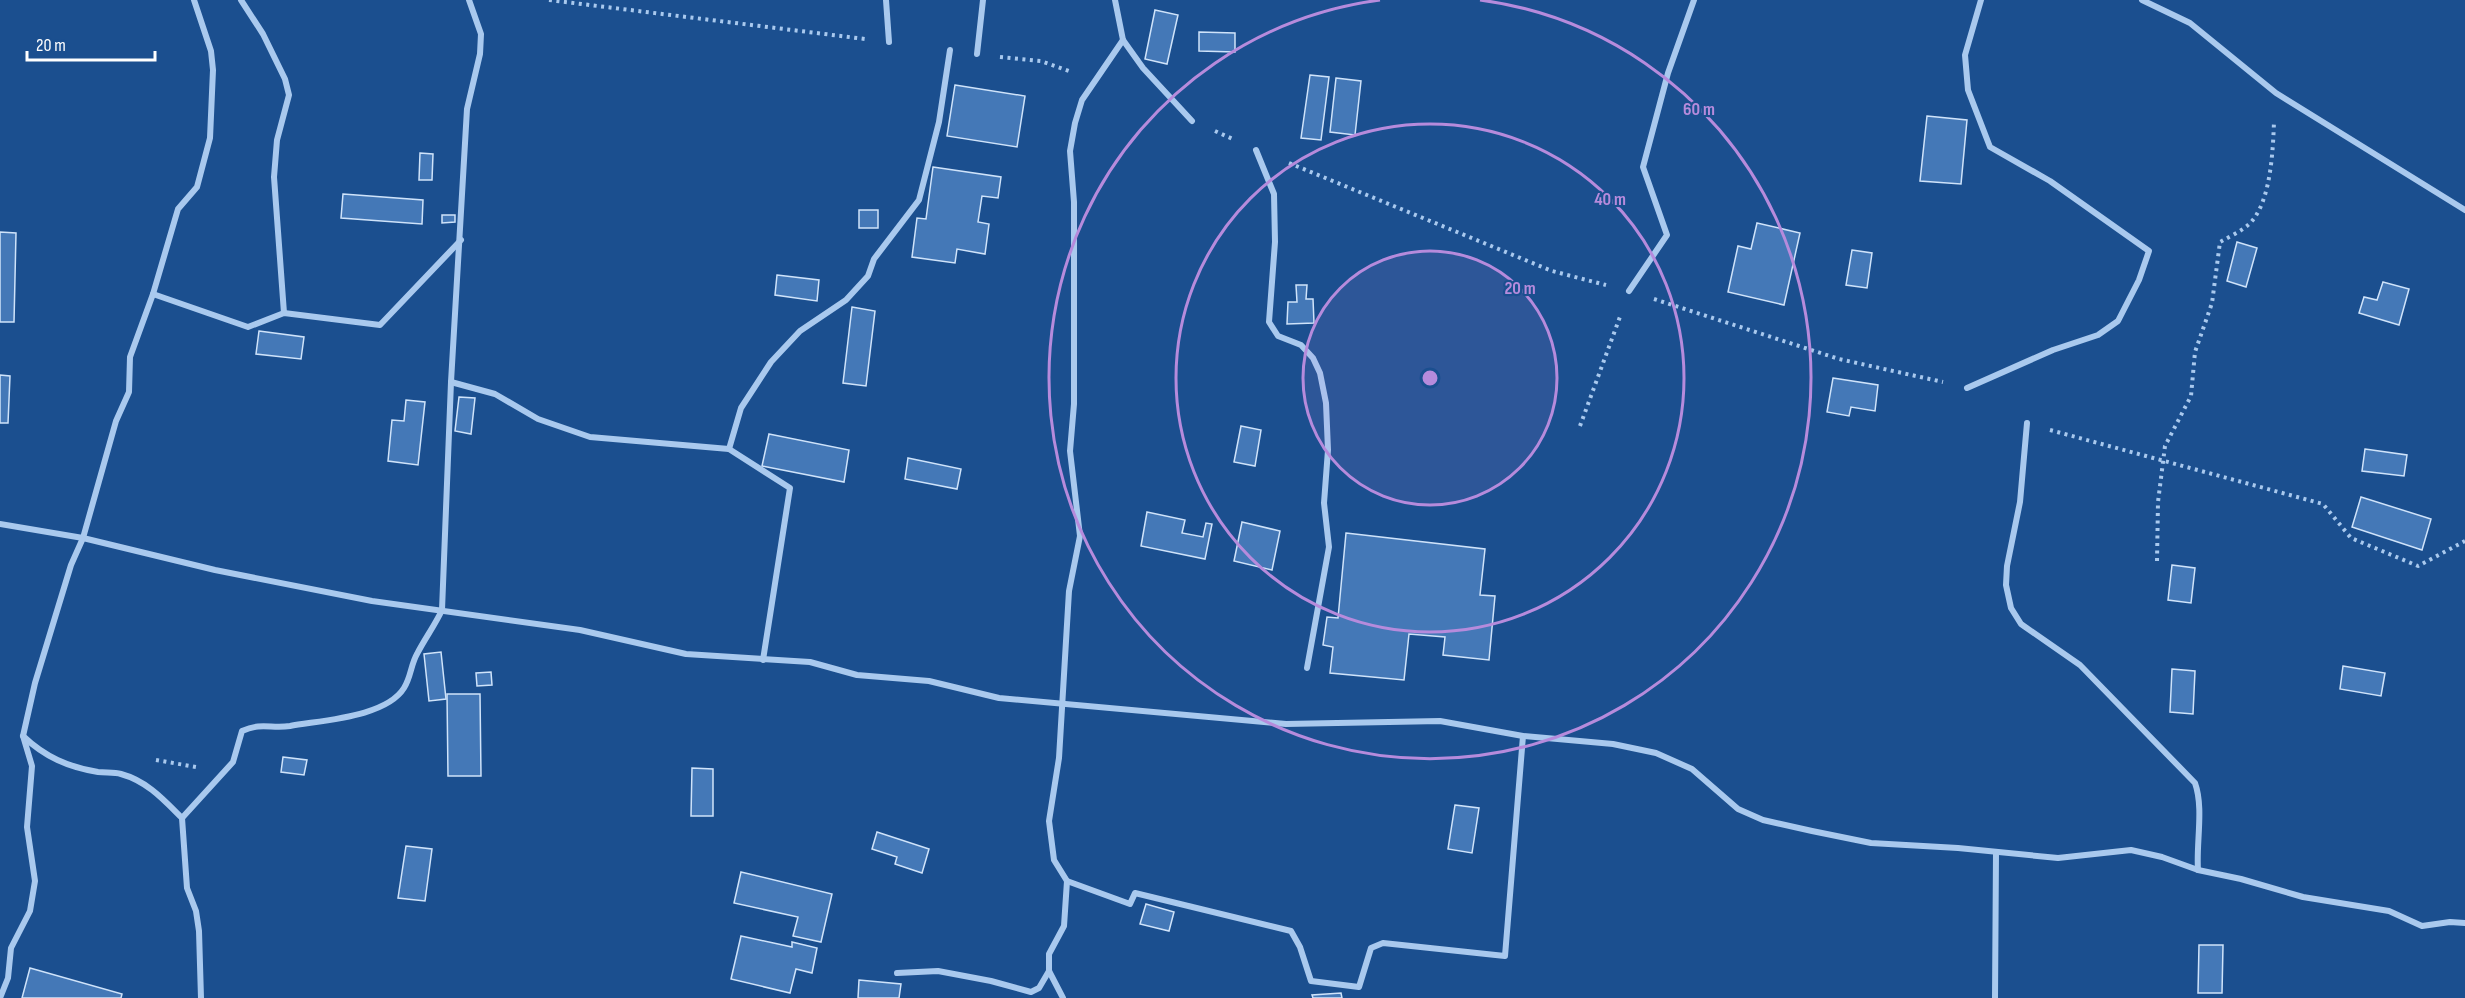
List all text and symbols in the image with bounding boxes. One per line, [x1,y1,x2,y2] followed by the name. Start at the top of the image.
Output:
[27,24,154,62] scale bar
[36,35,66,56] text: 20 m
[1683,99,1715,120] text: 60 m
[1594,189,1626,210] text: 40 m
[1504,278,1536,299] text: 20 m
[1420,368,1440,388] centre of rings

